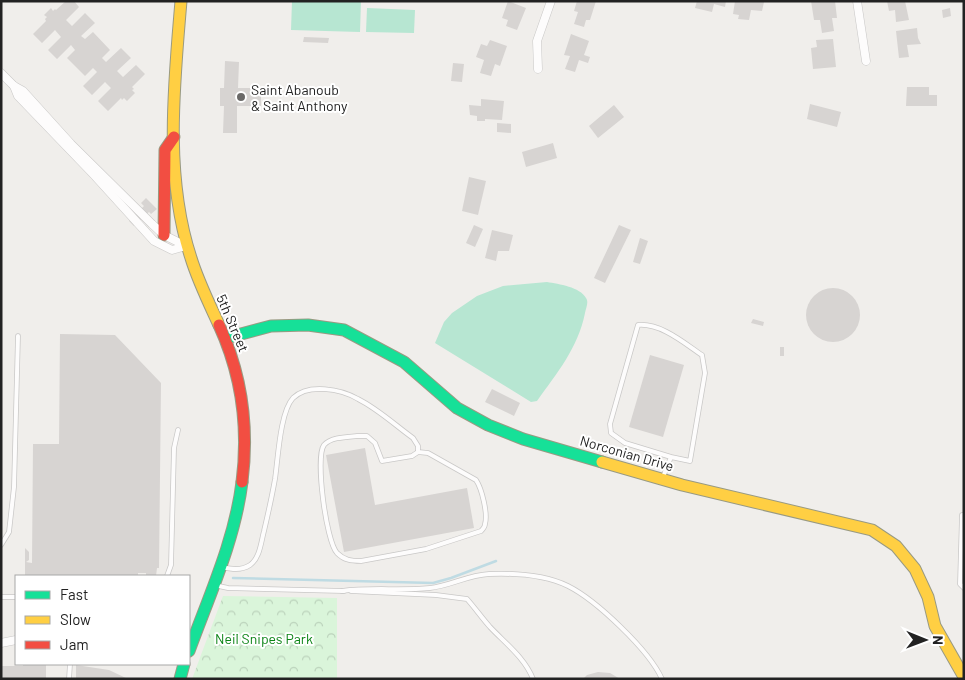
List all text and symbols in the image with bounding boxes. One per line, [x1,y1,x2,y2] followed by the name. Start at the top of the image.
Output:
[251,81,348,114] place label: Saint Abanoub & Saint Anthony
[235,91,247,103] marker: Saint Abanoub & Saint Anthony
[213,292,253,354] street label: 5th Street
[578,431,676,475] street label: Norconian Drive
[15,575,190,665] legend
[60,585,88,603] text: Fast
[60,610,91,628] text: Slow
[900,615,950,665] north arrow
[215,630,313,647] park label: Neil Snipes Park
[60,635,89,653] text: Jam
[930,635,947,645] text: N

